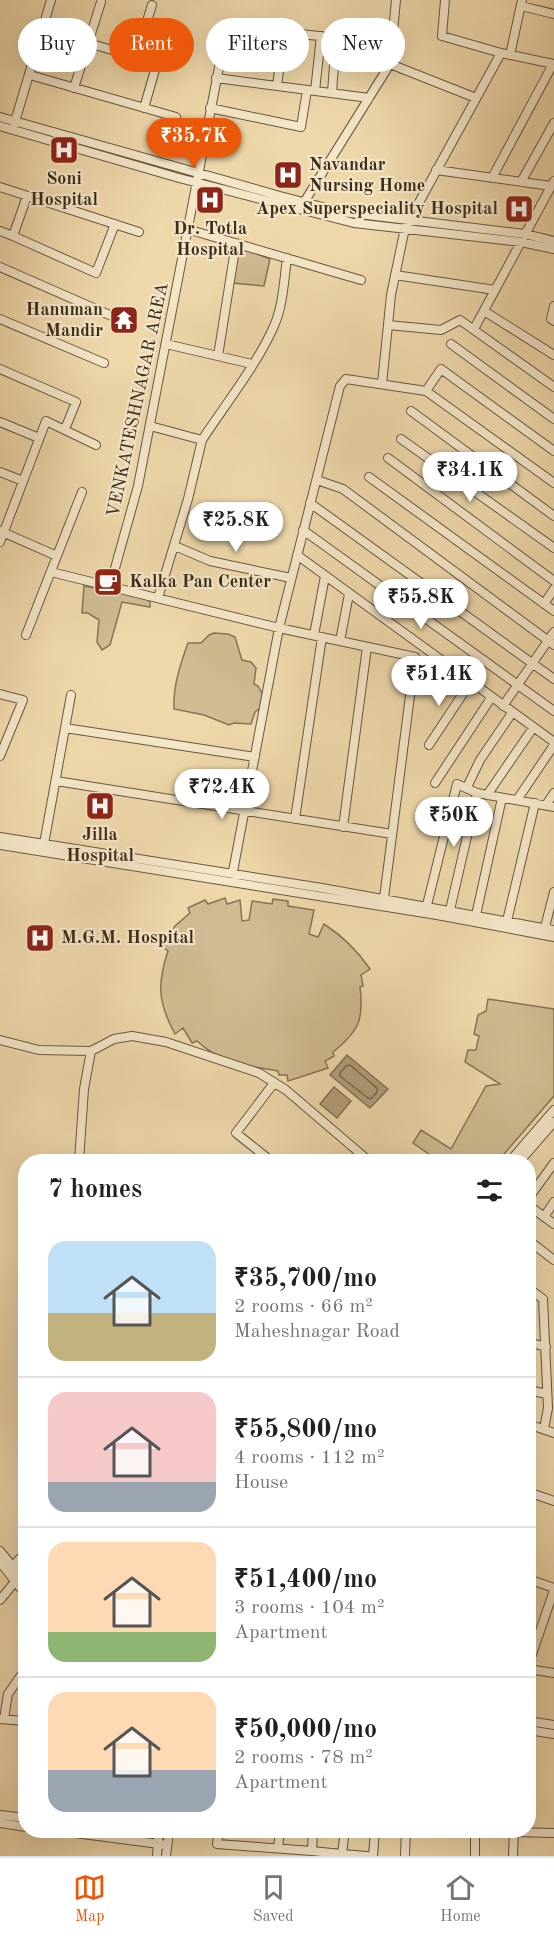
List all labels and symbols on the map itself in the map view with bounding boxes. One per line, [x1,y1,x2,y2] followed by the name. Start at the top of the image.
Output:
[145,118,243,169] pin: ₹35.7K
[48,134,80,166] hospital icon: Soni Hospital
[309,156,425,195] place label: Navandar Nursing Home
[272,159,304,191] hospital icon: Navandar Nursing Home
[30,170,98,209] place label: Soni Hospital
[194,184,226,216] hospital icon: Dr. Totla Hospital
[503,193,535,225] hospital icon: Apex Superspeciality Hospital
[256,200,498,218] place label: Apex Superspeciality Hospital
[173,220,247,259] place label: Dr. Totla Hospital
[104,281,172,519] street label: VENKATESHNAGAR AREA
[26,301,103,340] place label: Hanuman Mandir
[108,304,140,336] temple icon: Hanuman Mandir
[421,452,519,503] pin: ₹34.1K
[187,502,285,553] pin: ₹25.8K
[92,566,124,598] cafe icon: Kalka Pan Center
[129,573,271,591] place label: Kalka Pan Center
[372,579,470,630] pin: ₹55.8K
[390,656,488,707] pin: ₹51.4K
[173,769,271,820] pin: ₹72.4K
[84,790,116,822] hospital icon: Jilla Hospital
[418,797,490,848] pin: ₹50K
[66,826,134,865] place label: Jilla Hospital
[24,922,56,954] hospital icon: M.G.M. Hospital
[61,929,195,947] place label: M.G.M. Hospital

